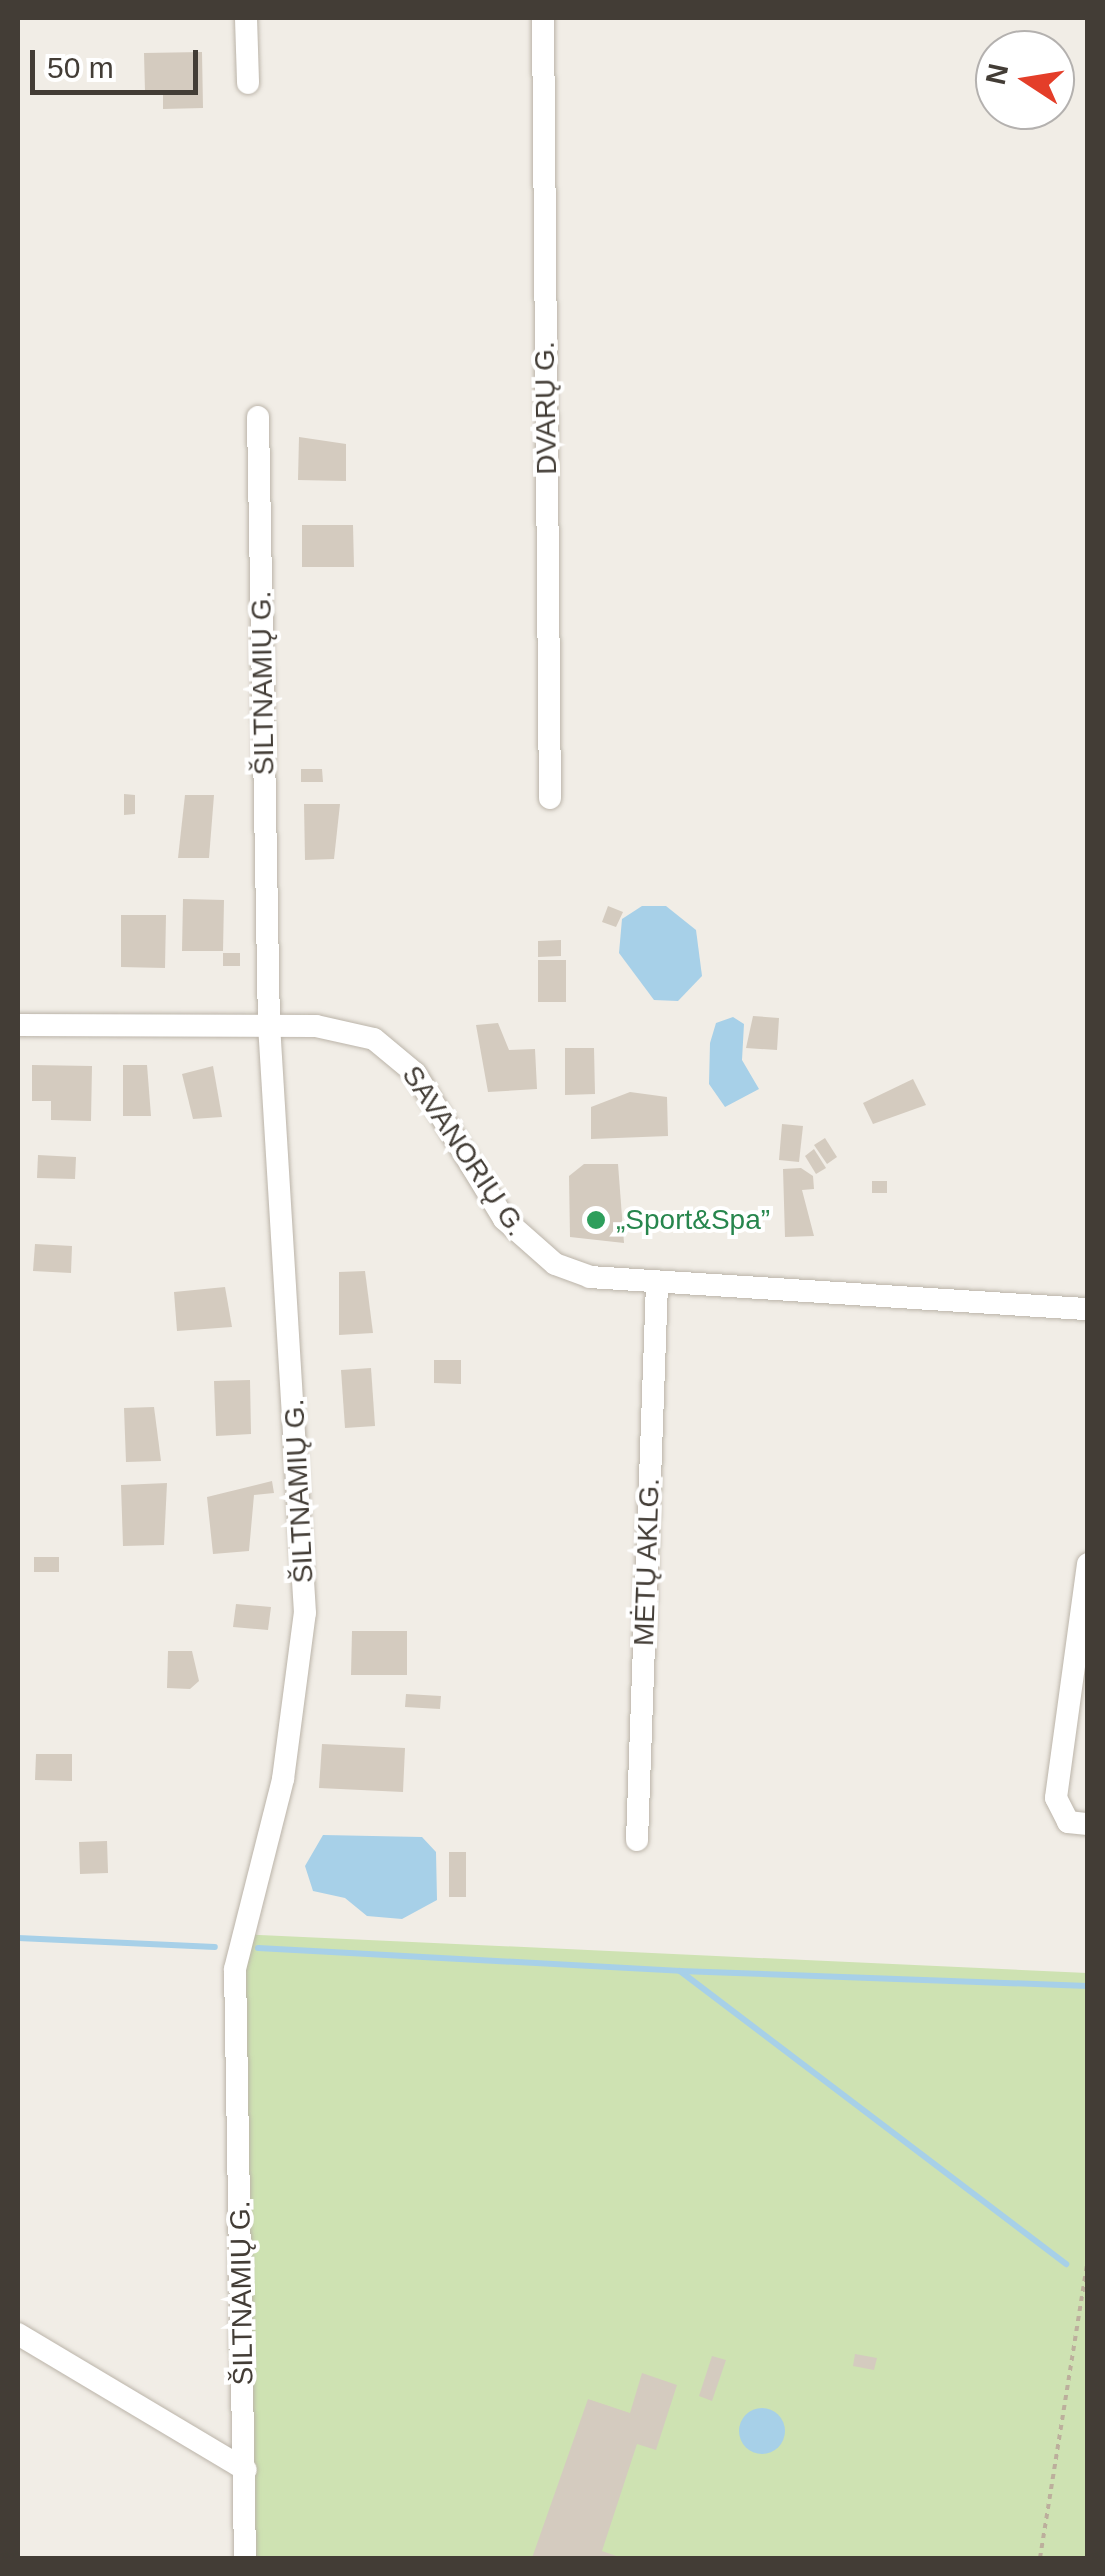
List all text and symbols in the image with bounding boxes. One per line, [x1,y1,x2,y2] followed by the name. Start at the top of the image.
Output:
[35,30,202,92] scale bar
[975,30,1075,130] north arrow
[47,51,114,84] text: 50 m
[980,61,1014,87] text: N
[528,341,564,475] street label: DVARŲ G.
[245,590,281,776] street label: ŠILTNAMIŲ G.
[395,1059,533,1243] street label: SAVANORIŲ G.
[616,1203,770,1237] place label: „Sport&Spa”
[585,1209,607,1231] marker: „Sport&Spa”
[277,1398,321,1584] street label: ŠILTNAMIŲ G.
[627,1477,667,1647] street label: MĖTŲ AKLG.
[224,2200,260,2386] street label: ŠILTNAMIŲ G.

